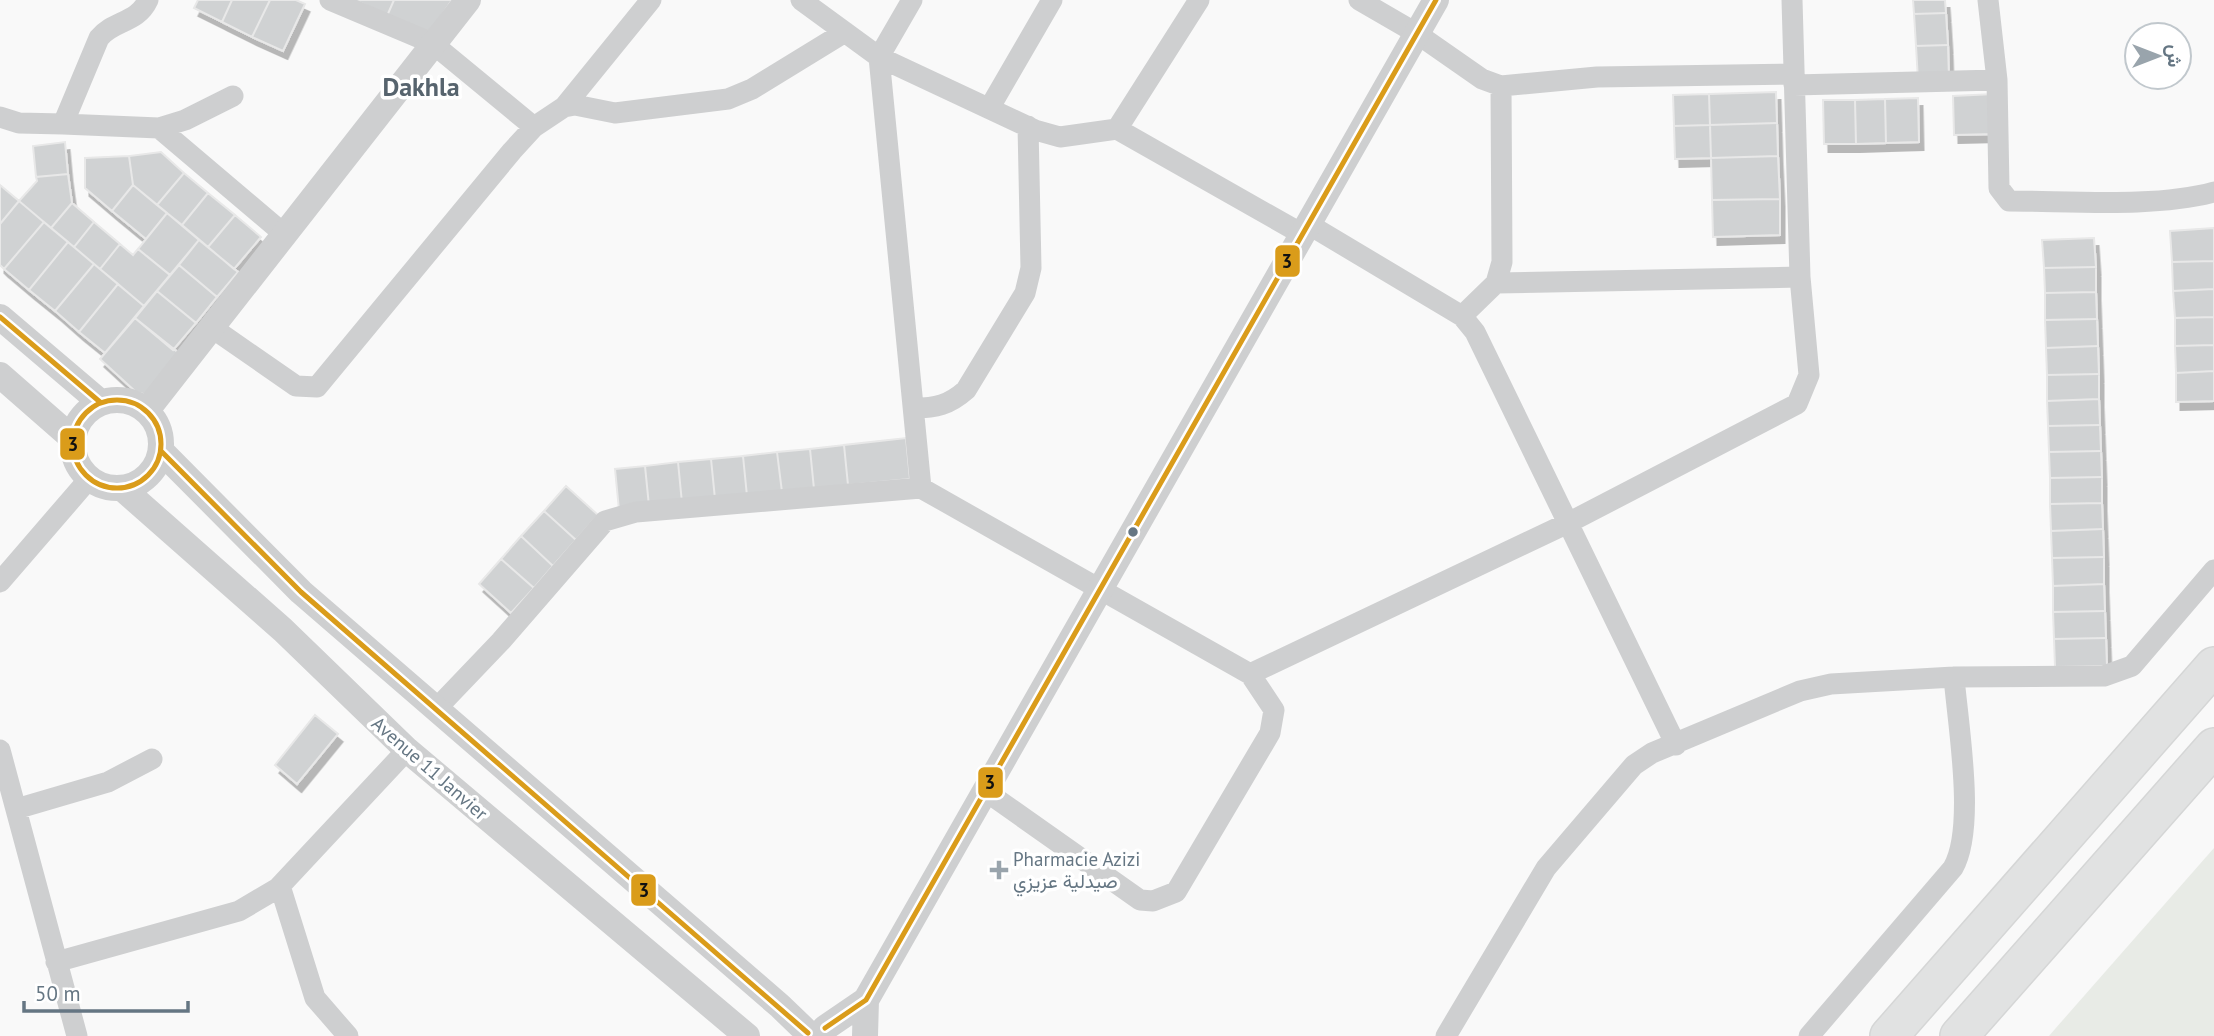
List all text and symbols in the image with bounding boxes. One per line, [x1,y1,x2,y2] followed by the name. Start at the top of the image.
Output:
[2123,21,2193,91] north arrow
[2163,45,2187,68] text: ش
[382,70,460,103] district label: Dakhla
[1274,244,1301,278] line badge: 3
[1282,249,1292,273] text: 3
[59,427,86,461] line badge: 3
[68,432,78,456] text: 3
[1126,525,1140,539] unlabelled marker
[367,711,493,825] street label: Avenue 11 Janvier
[977,766,1004,799] line badge: 3
[985,770,995,794] text: 3
[1013,847,1140,897] place label: Pharmacie Azizi صيدلية عزيزي
[991,862,1007,878] marker: Pharmacie Azizi صيدلية عزيزي
[630,873,657,907] line badge: 3
[639,878,649,902] text: 3
[24,970,189,1014] scale bar
[35,980,81,1007] text: 50 m

